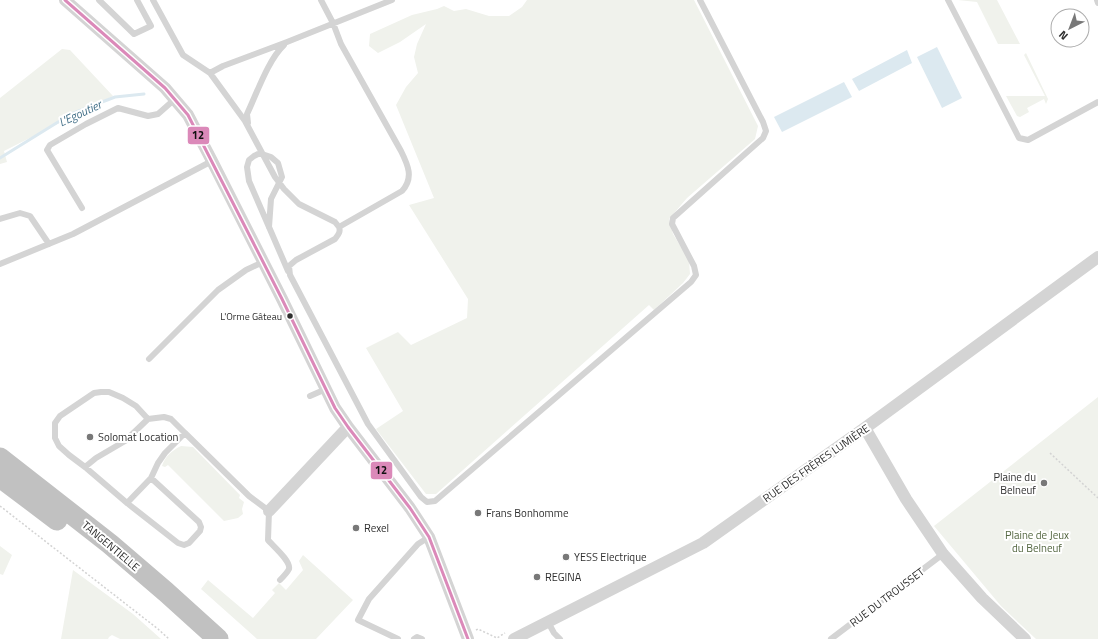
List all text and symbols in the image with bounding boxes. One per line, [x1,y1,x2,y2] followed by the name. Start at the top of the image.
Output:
[1050,8,1090,48] north arrow
[1055,27,1071,44] text: N
[55,94,107,131] water label: L'Egoutier
[187,126,210,145] line badge: 12
[192,127,204,143] text: 12
[220,309,282,324] place label: L'Orme Gâteau
[285,311,295,321] marker: L'Orme Gâteau
[759,420,873,506] street label: RUE DES FRÈRES LUMIÈRE
[98,429,179,445] place label: Solomat Location
[85,432,95,442] marker: Solomat Location
[370,461,393,480] line badge: 12
[375,462,387,478] text: 12
[993,469,1036,498] place label: Plaine du Belneuf
[1039,478,1049,488] marker: Plaine du Belneuf
[486,505,569,521] place label: Frans Bonhomme
[473,508,483,518] marker: Frans Bonhomme
[79,517,143,575] street label: TANGENTIELLE
[364,520,389,536] place label: Rexel
[351,523,361,533] marker: Rexel
[1005,527,1069,556] park label: Plaine de Jeux du Belneuf
[574,549,647,565] place label: YESS Electrique
[561,552,571,562] marker: YESS Electrique
[846,564,928,630] street label: RUE DU TROUSSET
[545,569,582,585] place label: REGINA
[532,572,542,582] marker: REGINA

